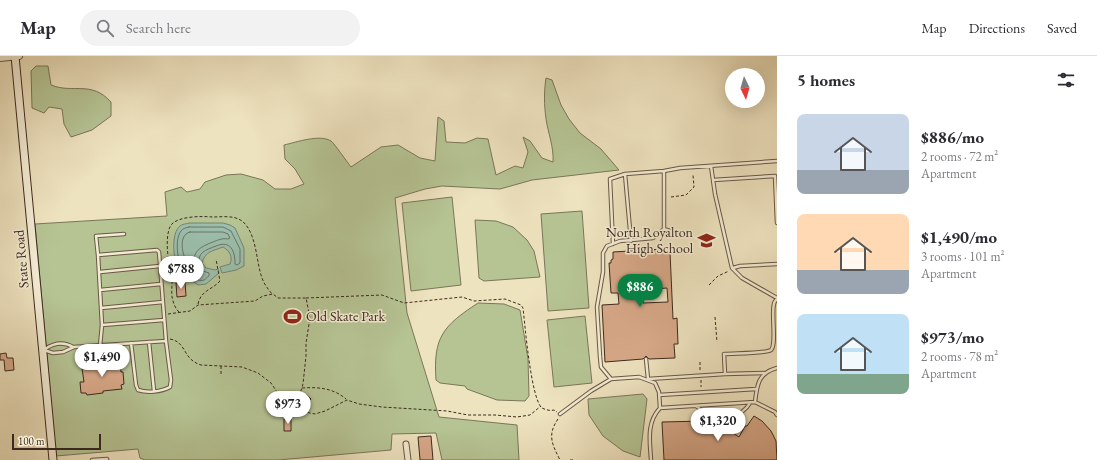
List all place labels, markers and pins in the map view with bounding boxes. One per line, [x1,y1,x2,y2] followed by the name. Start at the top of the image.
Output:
[606,223,694,257] place label: North Royalton High School
[696,230,716,250] school or university icon: North Royalton High School
[157,256,205,290] pin: $788
[616,274,664,308] pin: $886
[283,306,303,326] sports icon: Old Skate Park
[306,307,386,325] place label: Old Skate Park
[69,344,135,378] pin: $1,490
[264,391,312,425] pin: $973
[685,408,751,442] pin: $1,320

